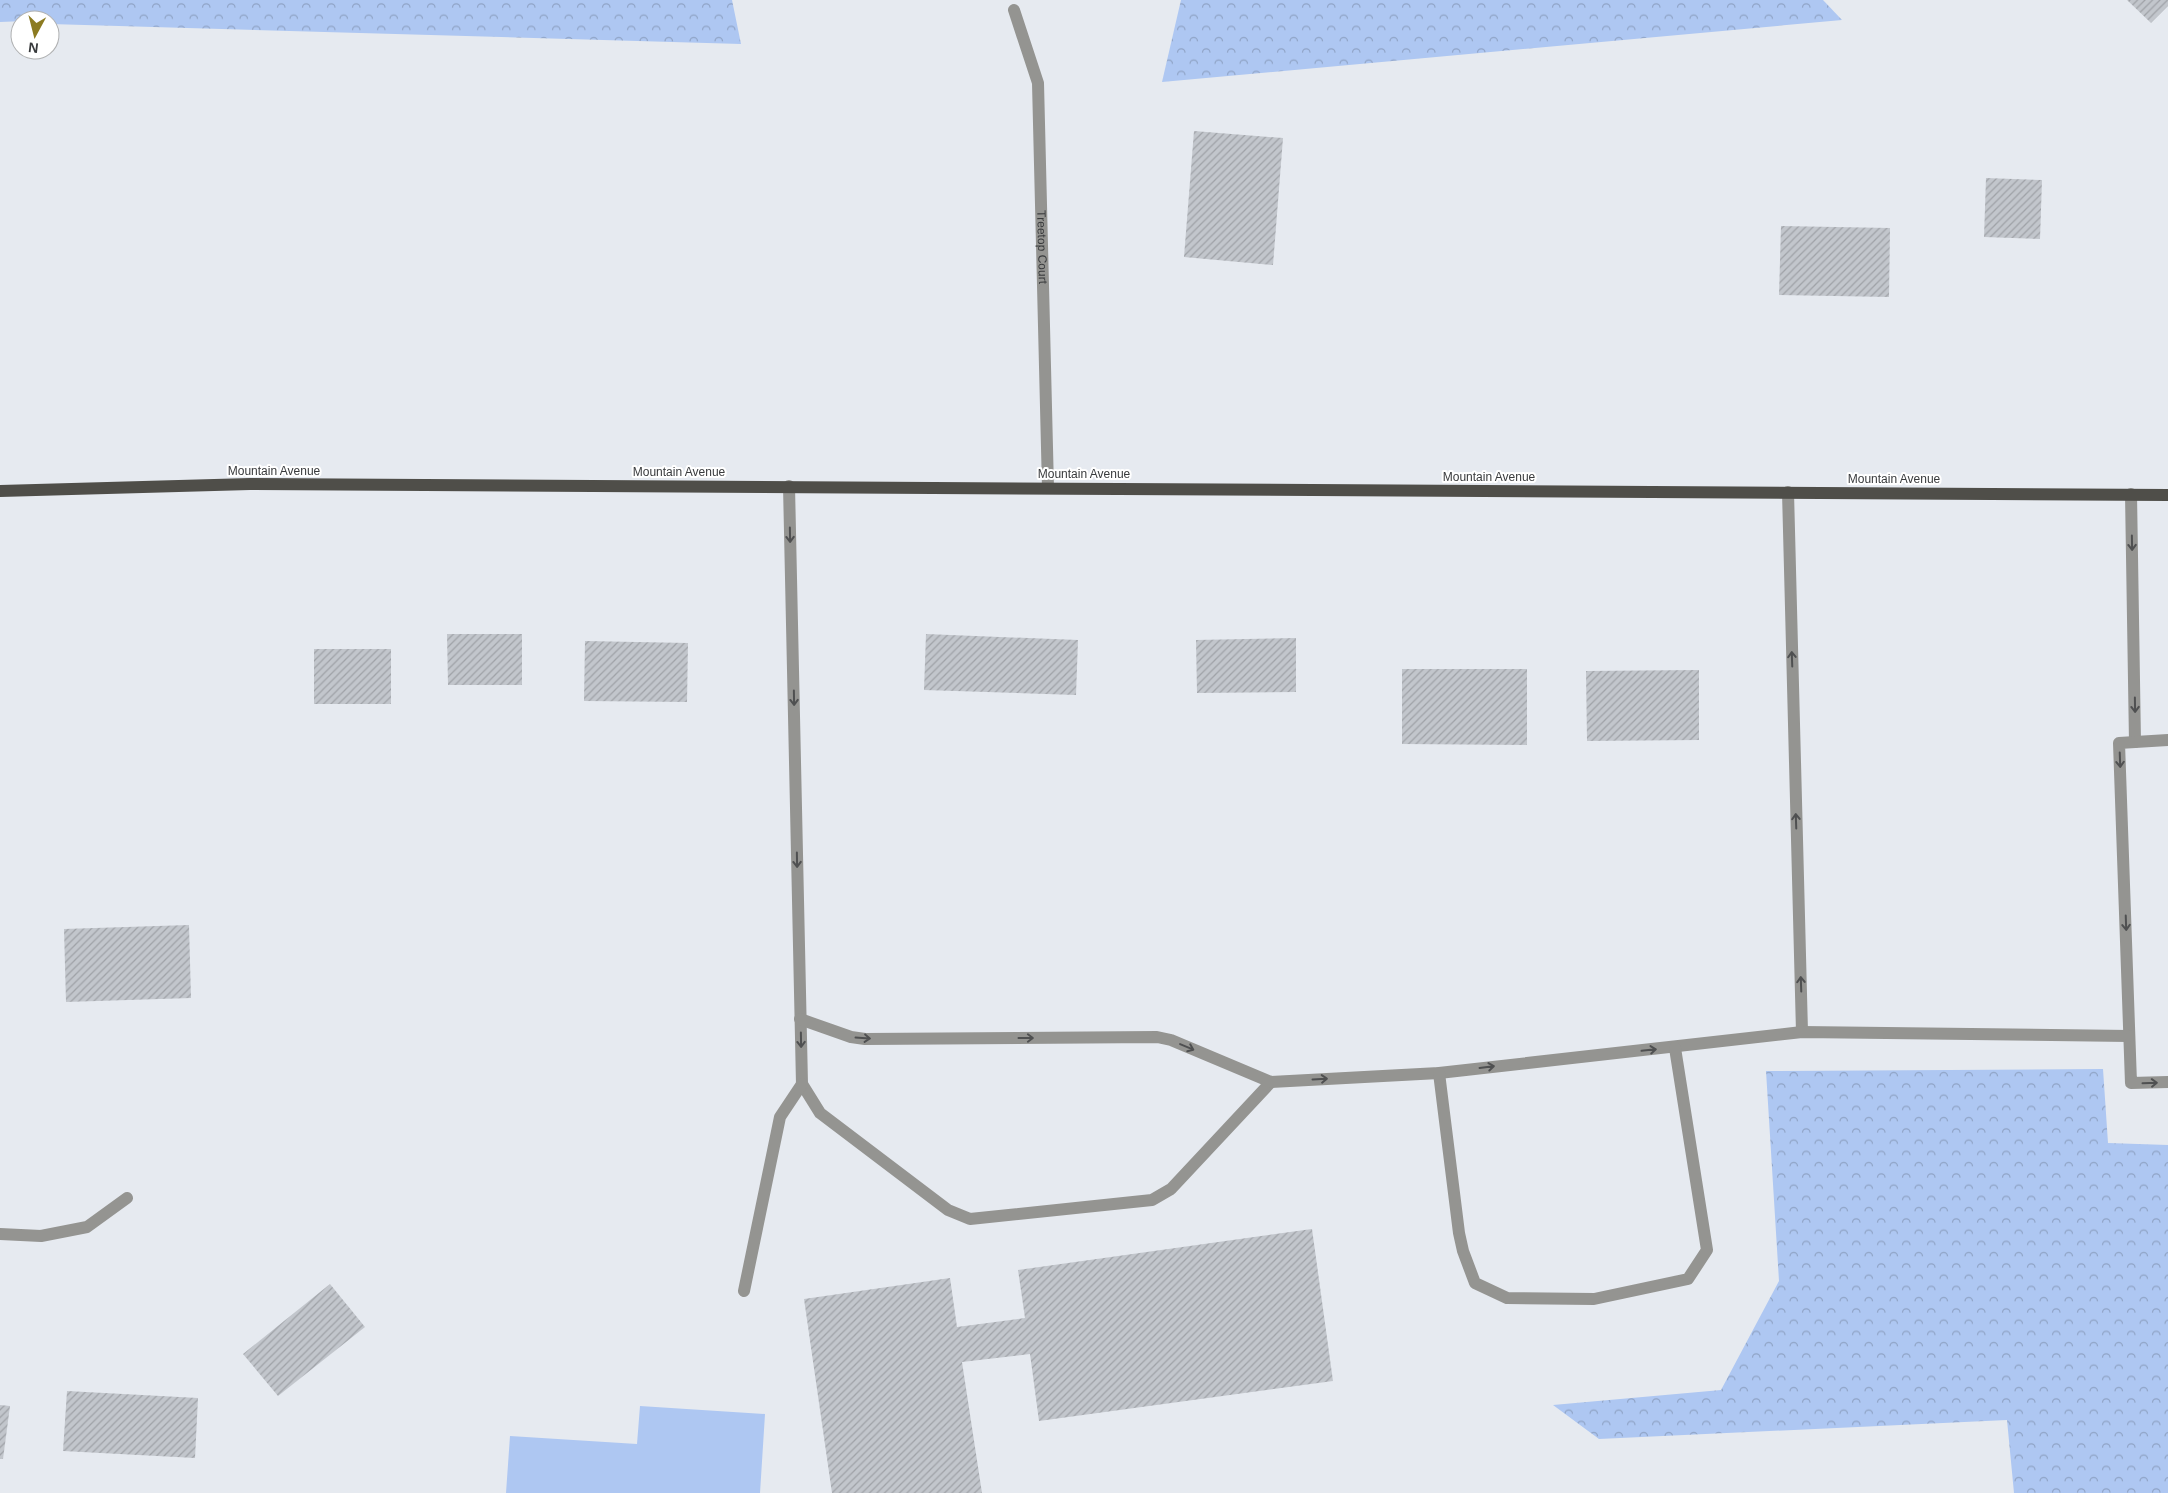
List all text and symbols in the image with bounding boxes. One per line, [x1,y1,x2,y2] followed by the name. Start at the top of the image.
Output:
[10,10,60,60] north arrow
[27,39,39,56] text: N
[1034,210,1050,285] street label: Treetop Court
[228,464,321,478] street label: Mountain Avenue
[633,465,726,479] street label: Mountain Avenue
[1038,467,1131,481] street label: Mountain Avenue
[1443,470,1536,484] street label: Mountain Avenue
[1848,472,1941,486] street label: Mountain Avenue
[786,527,795,543] one-way arrow
[2127,534,2137,551] one-way arrow
[1787,651,1797,667] one-way arrow
[789,689,798,705] one-way arrow
[2130,697,2139,713] one-way arrow
[2115,752,2125,768] one-way arrow
[1791,813,1801,830] one-way arrow
[792,852,802,868] one-way arrow
[2121,915,2130,931] one-way arrow
[1796,976,1805,992] one-way arrow
[796,1032,805,1048] one-way arrow
[855,1033,871,1042] one-way arrow
[1018,1033,1034,1043] one-way arrow
[1179,1043,1194,1052] one-way arrow
[1641,1045,1657,1055] one-way arrow
[1479,1062,1495,1072] one-way arrow
[1312,1075,1328,1084] one-way arrow
[2142,1078,2158,1087] one-way arrow

